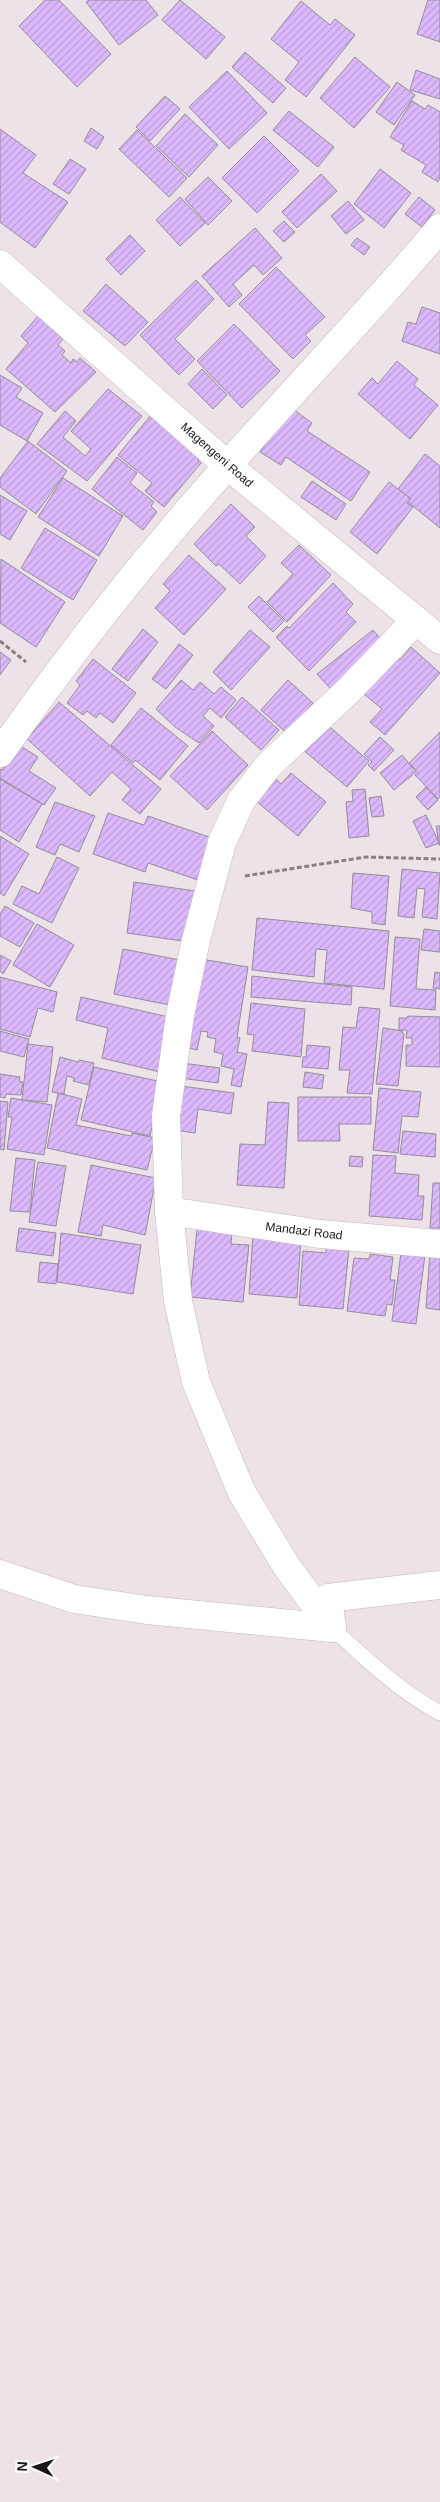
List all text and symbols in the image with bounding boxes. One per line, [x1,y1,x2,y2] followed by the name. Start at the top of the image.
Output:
[178,420,256,490] street label: Magengeni Road
[265,1219,343,1243] street label: Mandazi Road
[10,2442,60,2492] north arrow
[14,2461,30,2472] text: N

